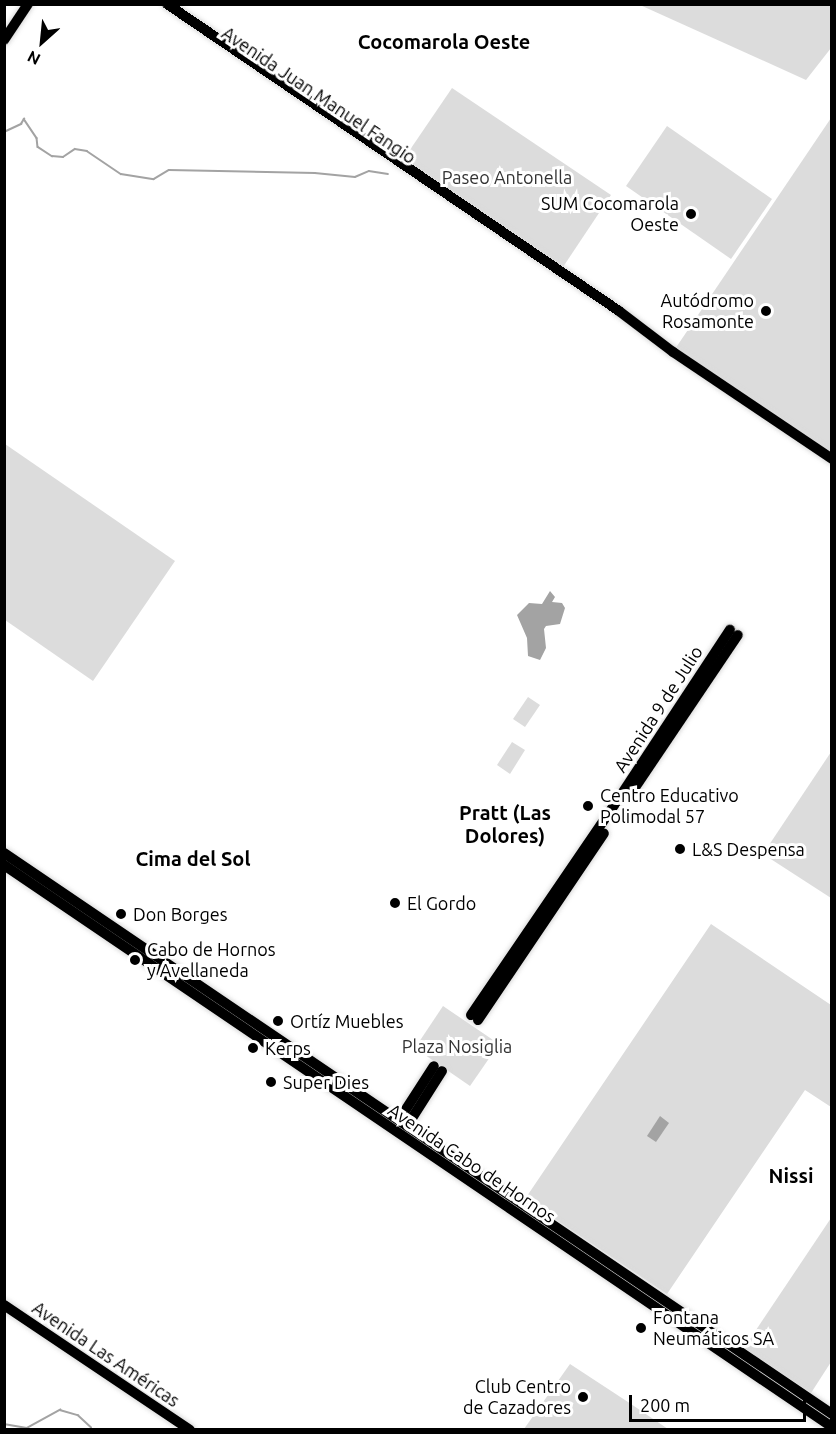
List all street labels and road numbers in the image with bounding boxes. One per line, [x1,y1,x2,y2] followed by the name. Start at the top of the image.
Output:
[218,22,420,168] street label: Avenida Juan Manuel Fangio
[609,642,707,776] street label: Avenida 9 de Julio
[384,1099,560,1227] street label: Avenida Cabo de Hornos
[28,1297,184,1411] street label: Avenida Las Américas

